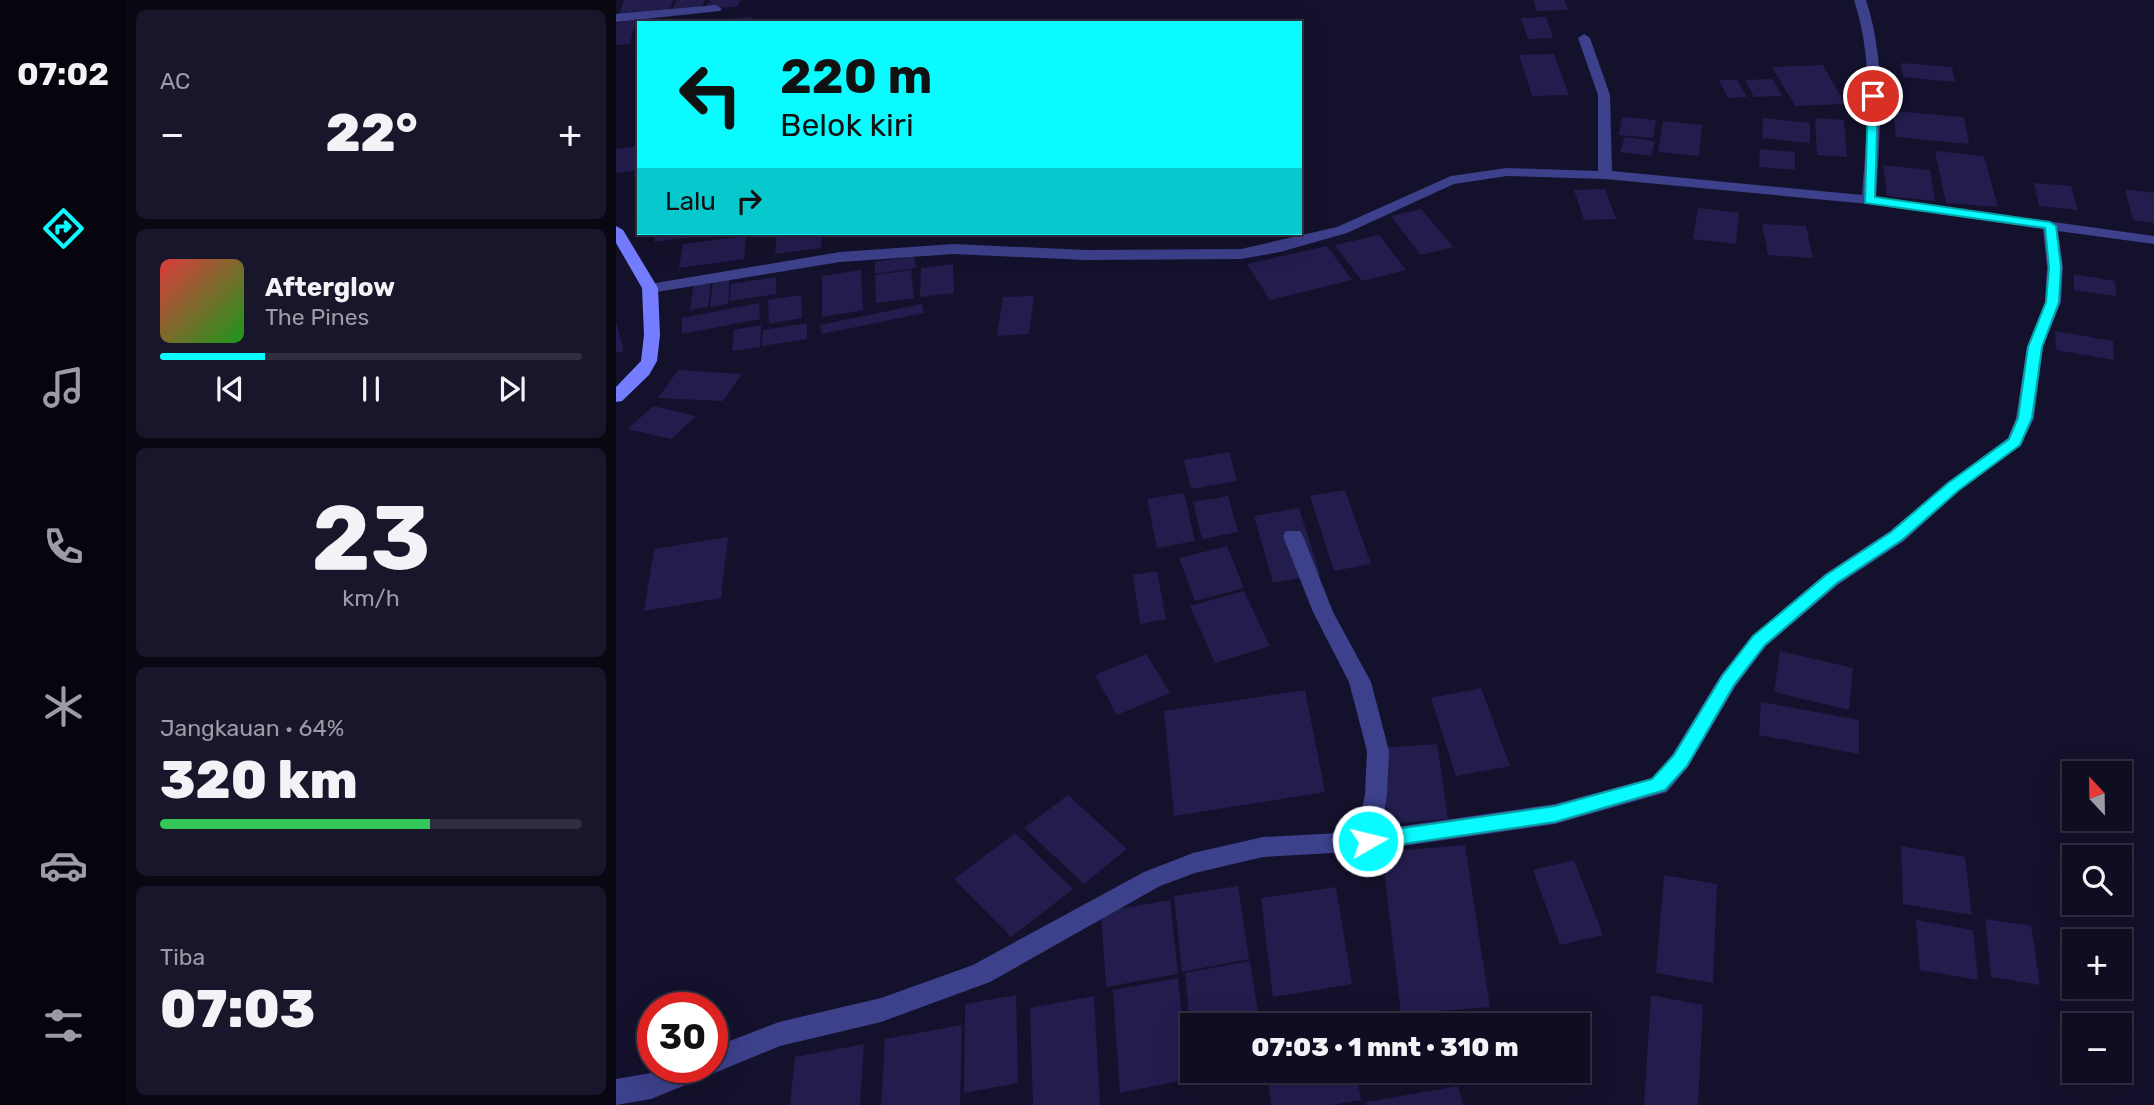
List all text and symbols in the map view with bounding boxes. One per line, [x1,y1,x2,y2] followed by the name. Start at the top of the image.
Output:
[780,47,932,105] text: 220 m
[665,49,756,140] icon: left
[17,55,109,93] text: 07:02
[1843,66,1903,126] pin
[160,67,190,95] text: AC
[1854,77,1892,115] icon: arrive
[325,102,418,164] text: 22°
[780,106,914,144] text: Belok kiri
[160,111,185,157] text: −
[558,111,582,157] text: +
[730,182,768,220] icon: right
[665,186,716,217] text: Lalu
[39,204,88,253] icon: directions
[265,272,395,303] text: Afterglow
[265,303,369,331] text: The Pines
[39,363,88,412] icon: music
[211,370,249,408] icon: previous
[352,370,390,408] icon: pause
[493,370,531,408] icon: next
[311,484,431,592] text: 23
[39,522,88,571] icon: phone
[342,584,400,612] text: km/h
[39,682,88,731] icon: climate
[160,714,344,742] text: Jangkauan · 64%
[160,749,358,811] text: 320 km
[2062,761,2132,831] north arrow
[2062,761,2132,1083] map controls
[1331,804,1405,878] position arrow
[39,841,88,890] icon: car
[2062,845,2132,915] button: search
[2062,929,2132,999] button: +
[160,943,205,971] text: Tiba
[160,978,315,1040] text: 07:03
[637,992,728,1083] speed limit sign: 30
[39,1001,88,1050] icon: filters
[2062,1013,2132,1083] button: −
[1251,1032,1519,1063] text: 07:03 · 1 mnt · 310 m

